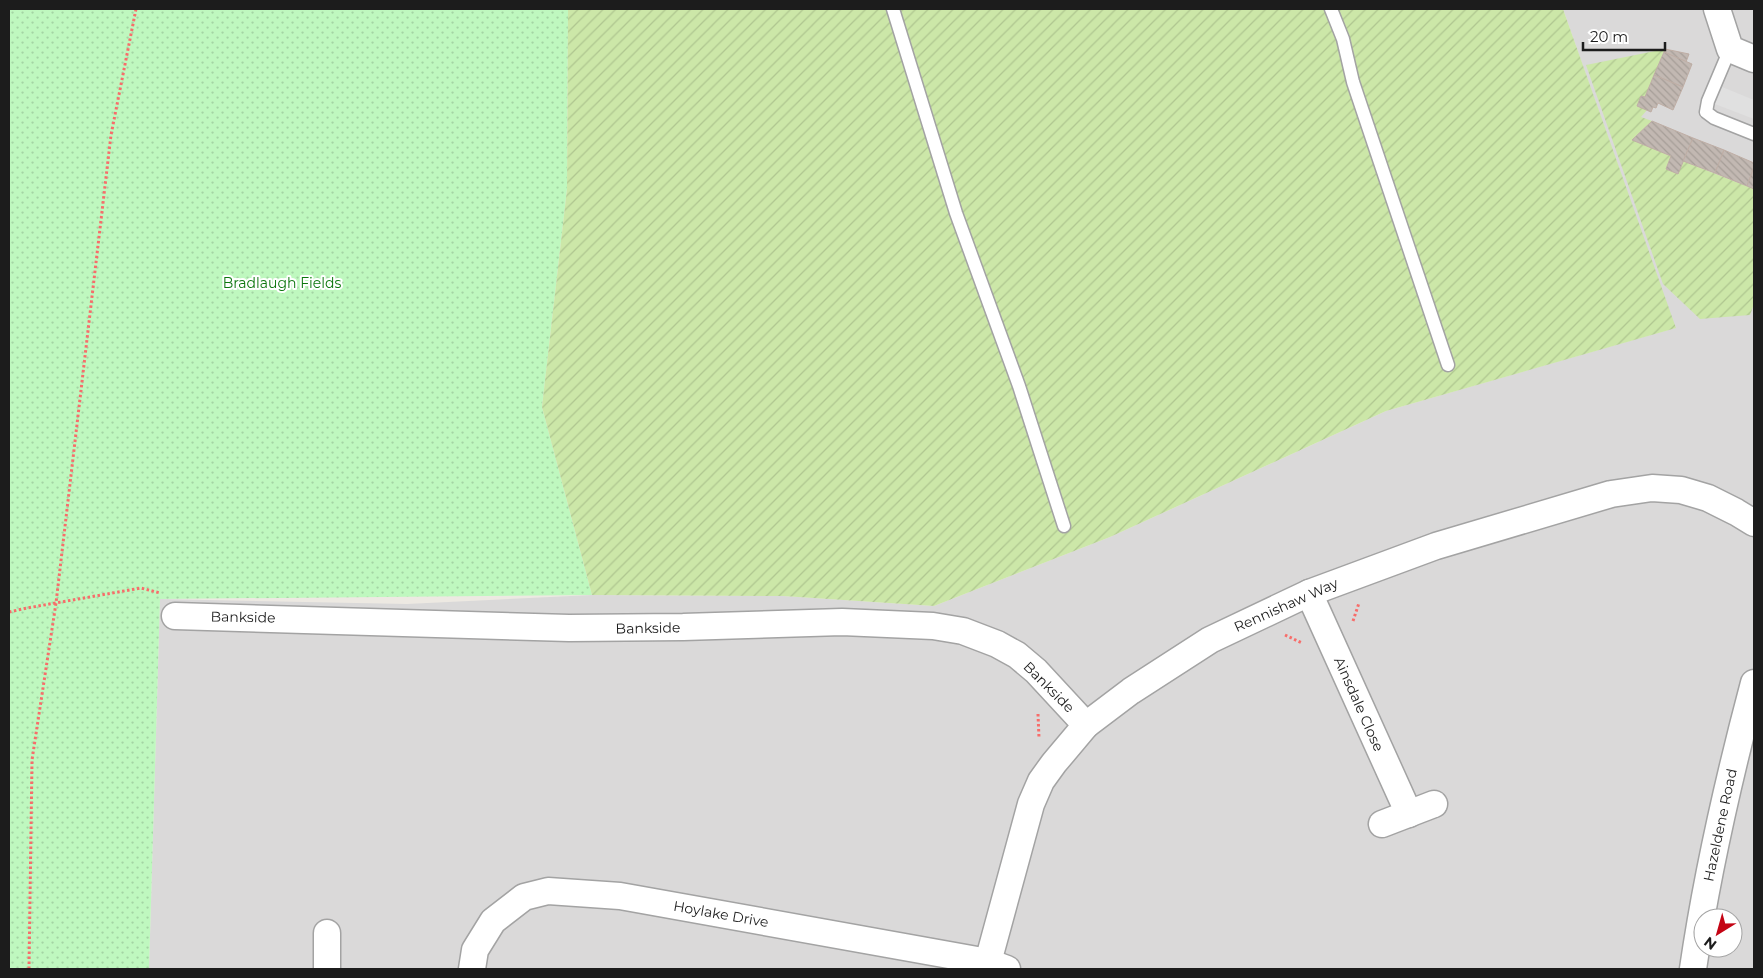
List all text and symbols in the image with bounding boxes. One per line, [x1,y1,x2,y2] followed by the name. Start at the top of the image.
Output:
[1583,20,1666,52] scale bar
[1590,27,1628,46] text: 20 m
[223,274,342,292] park label: Bradlaugh Fields
[1231,574,1341,636] street label: Rennishaw Way
[210,607,276,627] street label: Bankside
[615,618,681,638] street label: Bankside
[1330,654,1388,754] street label: Ainsdale Close
[1020,658,1078,716] street label: Bankside
[1699,767,1741,883] street label: Hazeldene Road
[672,897,770,931] street label: Hoylake Drive
[1693,908,1743,958] north arrow
[1700,933,1720,954] text: N

